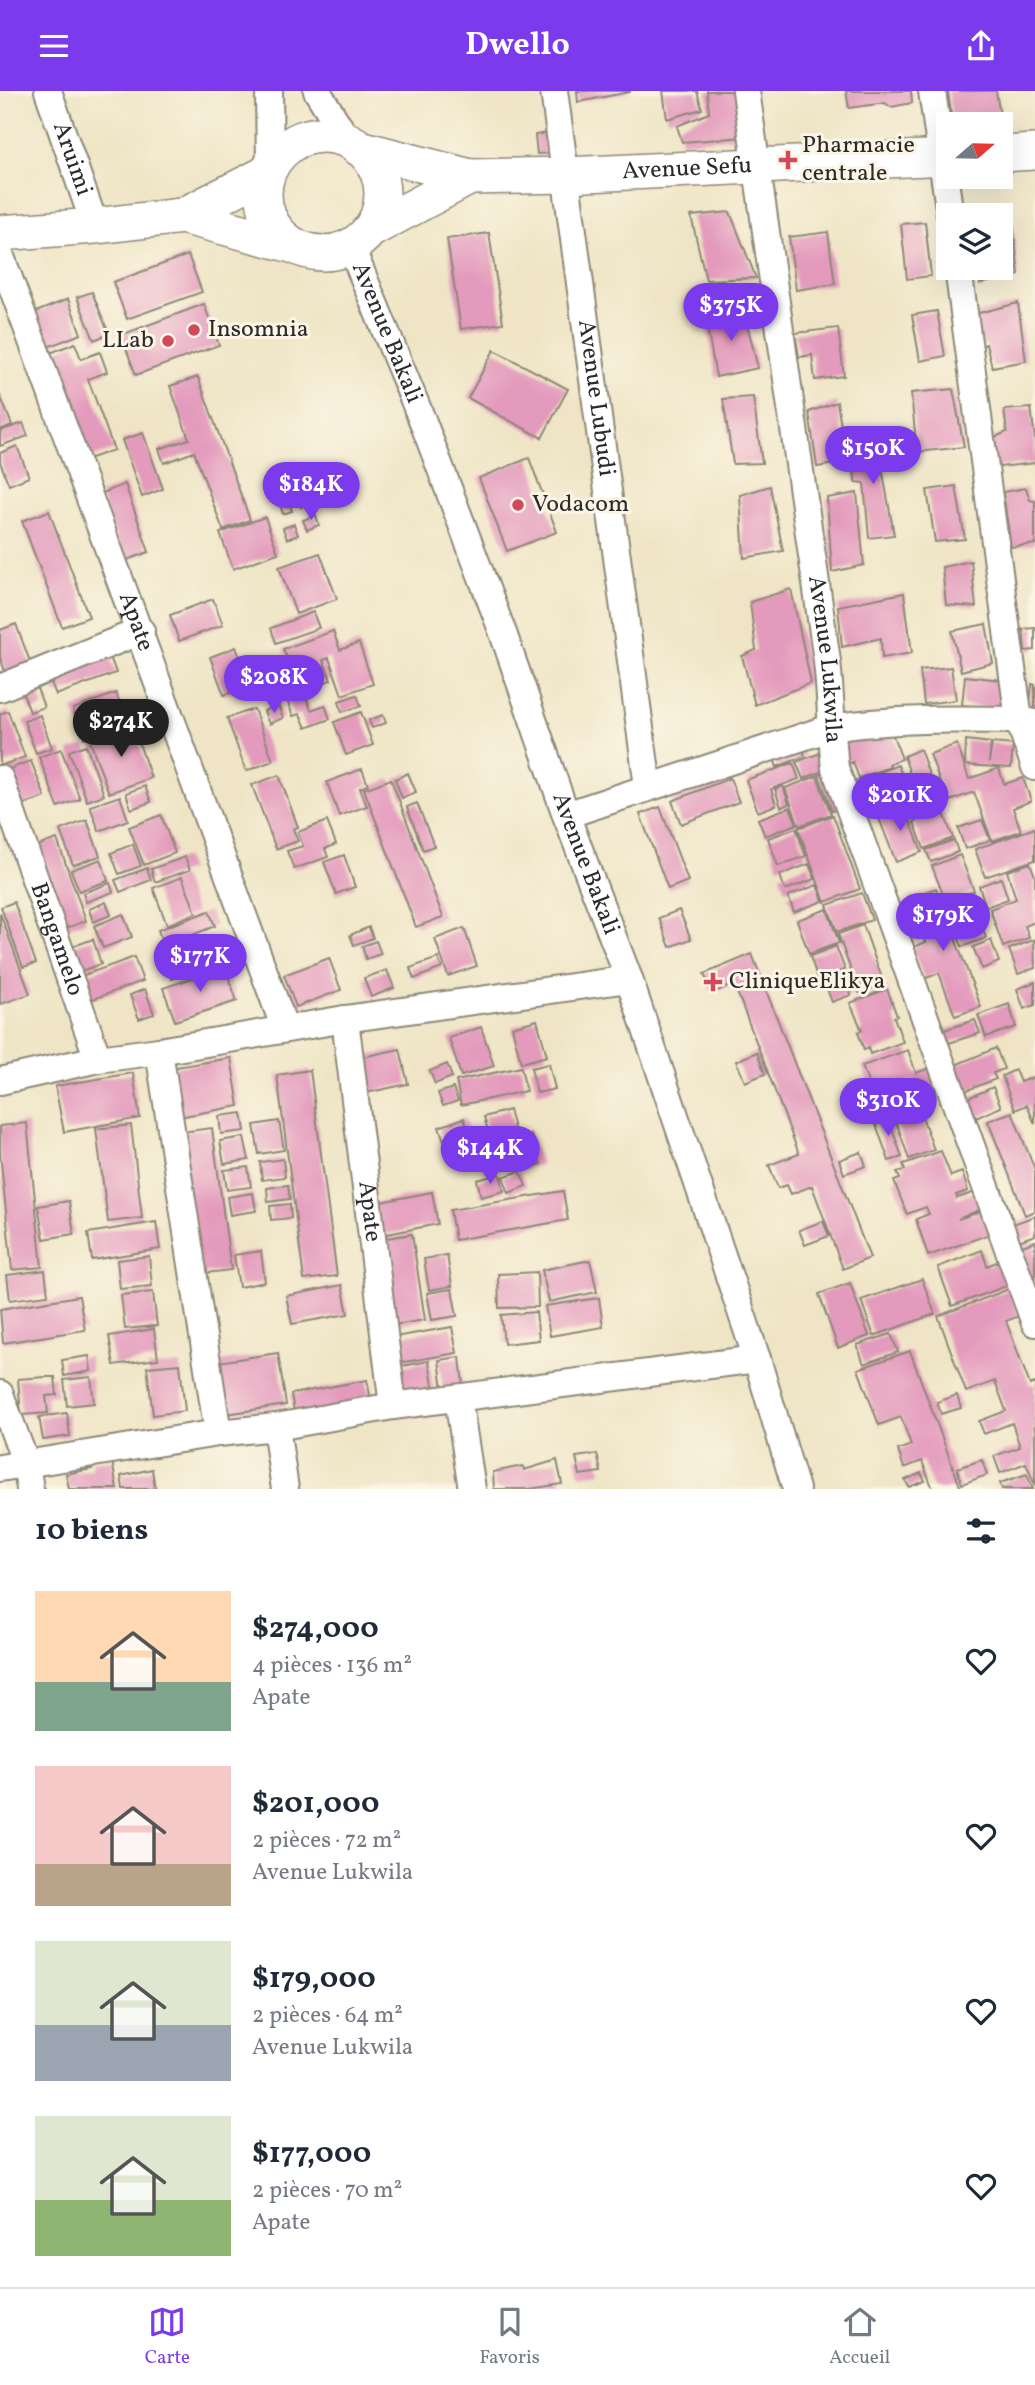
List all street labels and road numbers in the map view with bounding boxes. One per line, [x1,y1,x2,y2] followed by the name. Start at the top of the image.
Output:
[43,117,100,201] street label: Aruimi
[622,149,753,189] street label: Avenue Sefu
[342,257,431,409] street label: Avenue Bakali
[568,318,623,479] street label: Avenue Lubudi
[798,574,850,744] street label: Avenue Lukwila
[109,587,162,656] street label: Apate
[543,788,628,940] street label: Avenue Bakali
[21,878,92,1001] street label: Bangamelo
[348,1179,389,1244] street label: Apate

